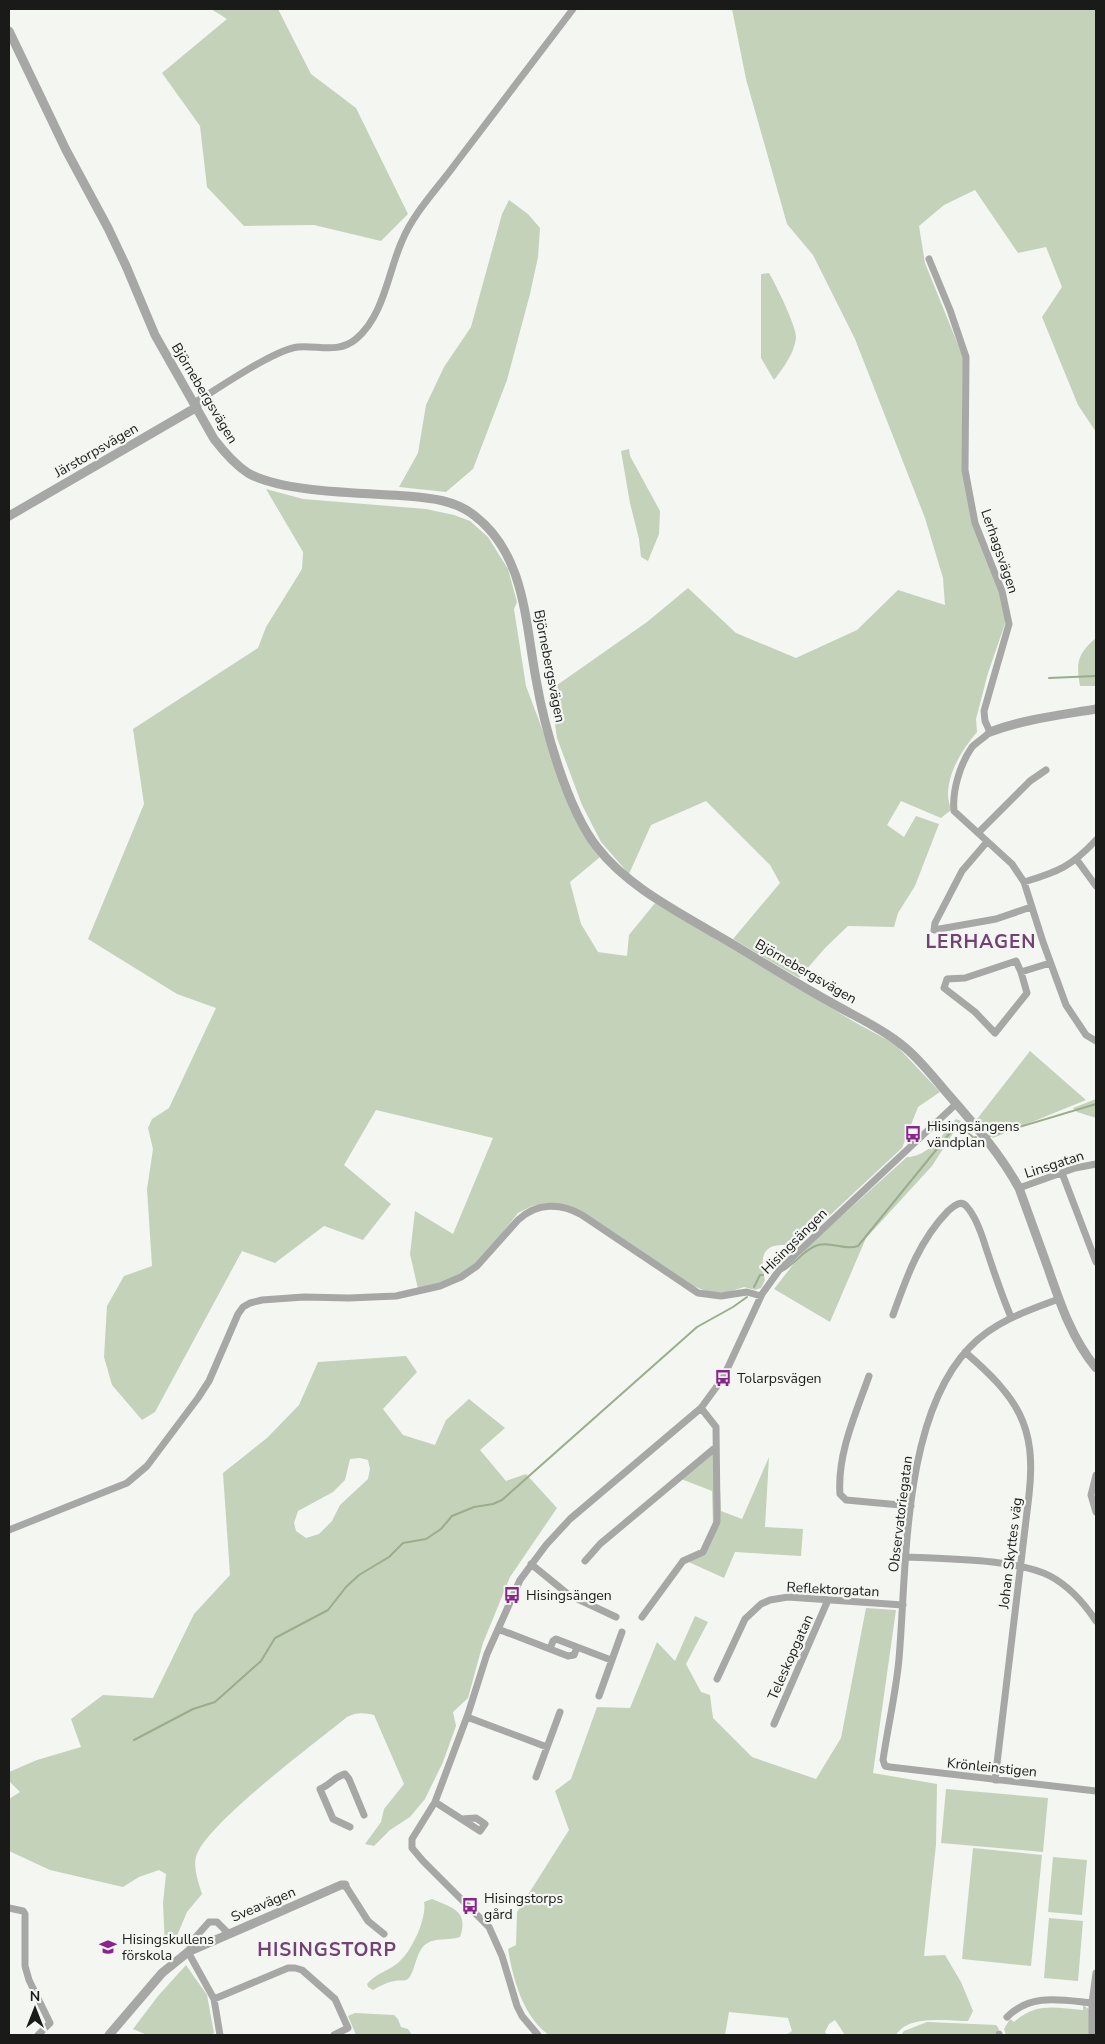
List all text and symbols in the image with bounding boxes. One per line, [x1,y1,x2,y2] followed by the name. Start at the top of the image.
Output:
[167,339,242,447] street label: Björnebergsvägen
[50,419,142,483] street label: Järstorpsvägen
[976,506,1023,596] street label: Lerhagsvägen
[529,608,570,724] street label: Björnebergsvägen
[925,929,1037,955] district label: LERHAGEN
[751,935,860,1008] street label: Björnebergsvägen
[927,1117,1020,1152] place label: Hisingsängens vändplan
[903,1124,923,1144] bus stop icon: Hisingsängens vändplan
[1022,1146,1086,1183] street label: Linsgatan
[757,1204,831,1278] street label: Hisingsängen
[713,1368,733,1388] bus stop icon: Tolarpsvägen
[737,1369,822,1388] place label: Tolarpsvägen
[884,1455,917,1573] street label: Observatoriegatan
[994,1496,1027,1611] street label: Johan Skyttes väg
[786,1578,880,1601] street label: Reflektorgatan
[502,1585,522,1605] bus stop icon: Hisingsängen
[526,1586,612,1605] place label: Hisingsängen
[763,1611,818,1703] street label: Teleskopgatan
[946,1753,1038,1782] street label: Krönleinstigen
[228,1882,298,1927] street label: Sveavägen
[484,1889,563,1924] place label: Hisingstorps gård
[460,1896,480,1916] bus stop icon: Hisingstorps gård
[122,1930,214,1965] place label: Hisingskullens förskola
[98,1937,118,1957] school or university icon: Hisingskullens förskola
[257,1937,397,1963] district label: HISINGSTORP
[10,1984,60,2034] north arrow
[30,1987,40,2006] text: N

